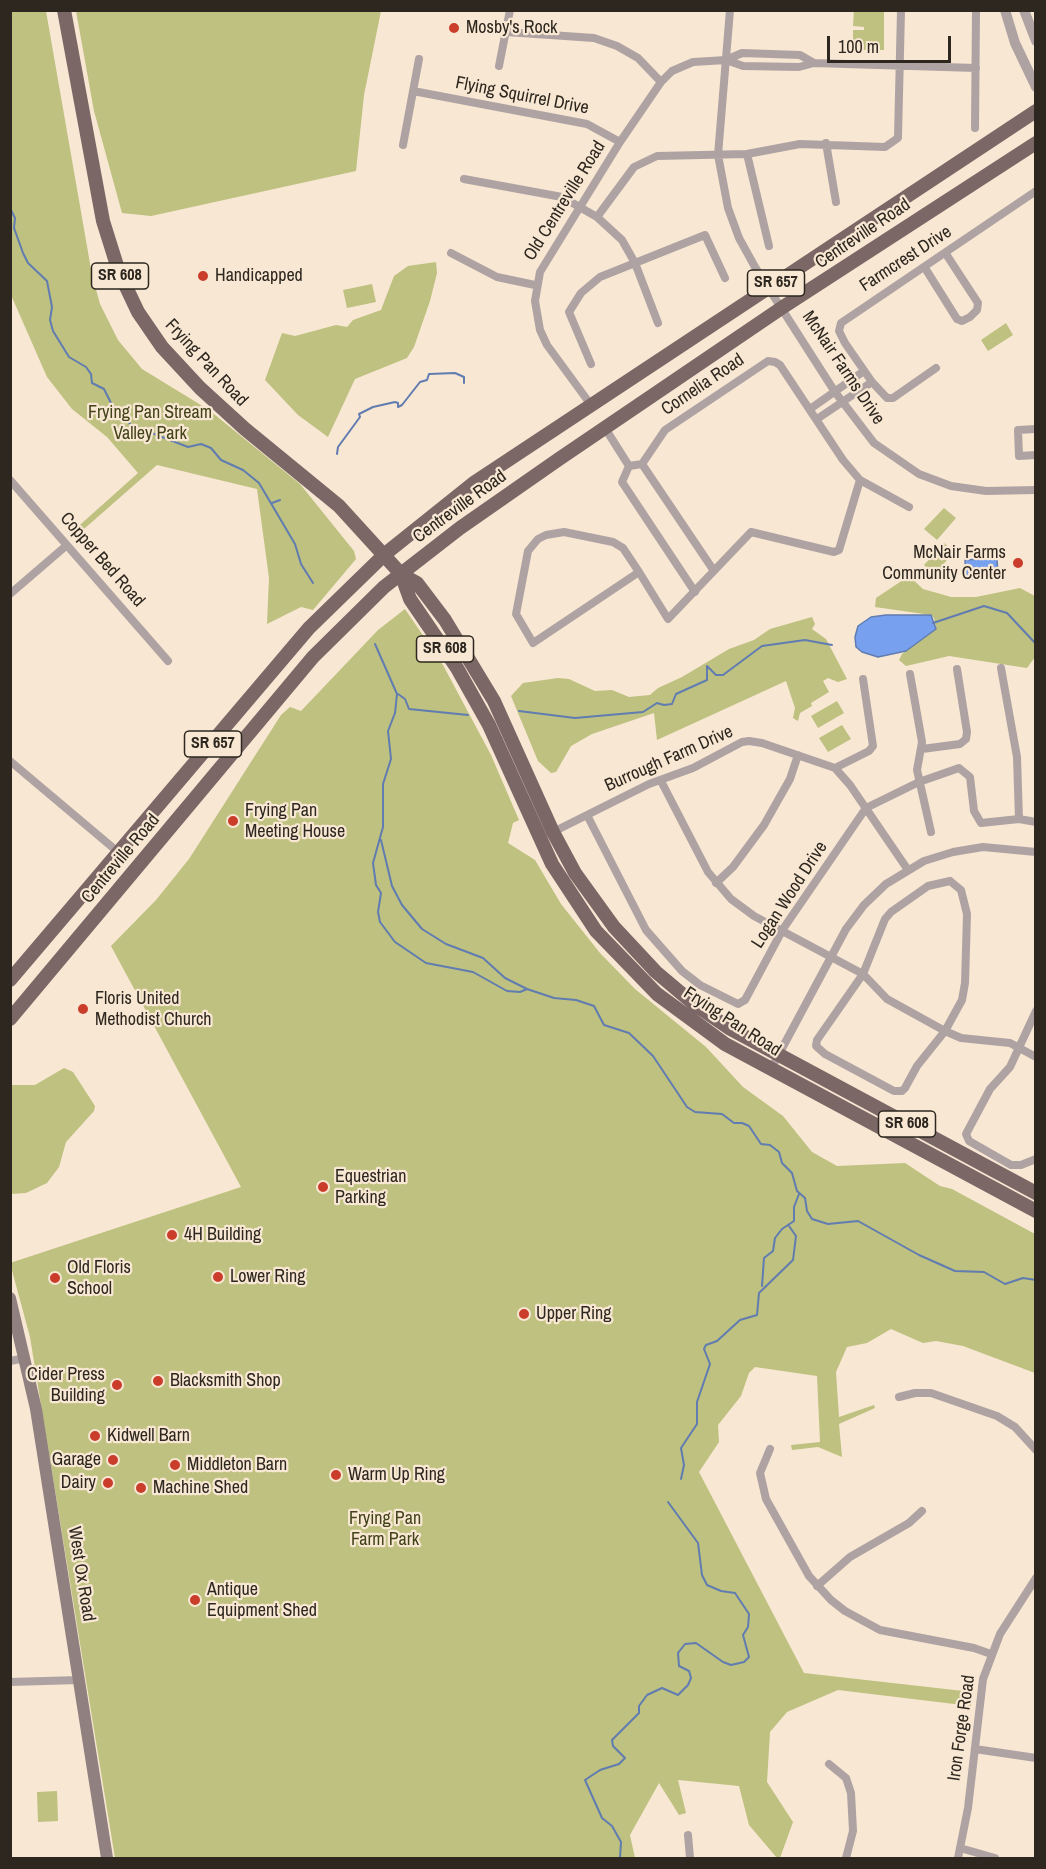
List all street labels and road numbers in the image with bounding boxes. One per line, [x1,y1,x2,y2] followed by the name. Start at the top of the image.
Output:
[454,72,590,120] street label: Flying Squirrel Drive
[520,137,610,265] street label: Old Centreville Road
[811,194,915,274] street label: Centreville Road
[856,221,956,297] street label: Farmcrest Drive
[92,263,148,289] road number: SR 608
[748,270,804,296] road number: SR 657
[797,307,889,429] street label: McNair Farms Drive
[160,315,252,411] street label: Frying Pan Road
[658,349,748,421] street label: Cornelia Road
[409,466,511,548] street label: Centreville Road
[55,508,149,612] street label: Copper Bed Road
[416,636,474,662] road number: SR 608
[602,721,736,797] street label: Burrough Farm Drive
[184,731,242,757] road number: SR 657
[77,810,165,908] street label: Centreville Road
[747,838,833,952] street label: Logan Wood Drive
[679,983,785,1061] street label: Frying Pan Road
[878,1111,936,1137] road number: SR 608
[63,1525,99,1623] street label: West Ox Road
[944,1674,980,1782] street label: Iron Forge Road

